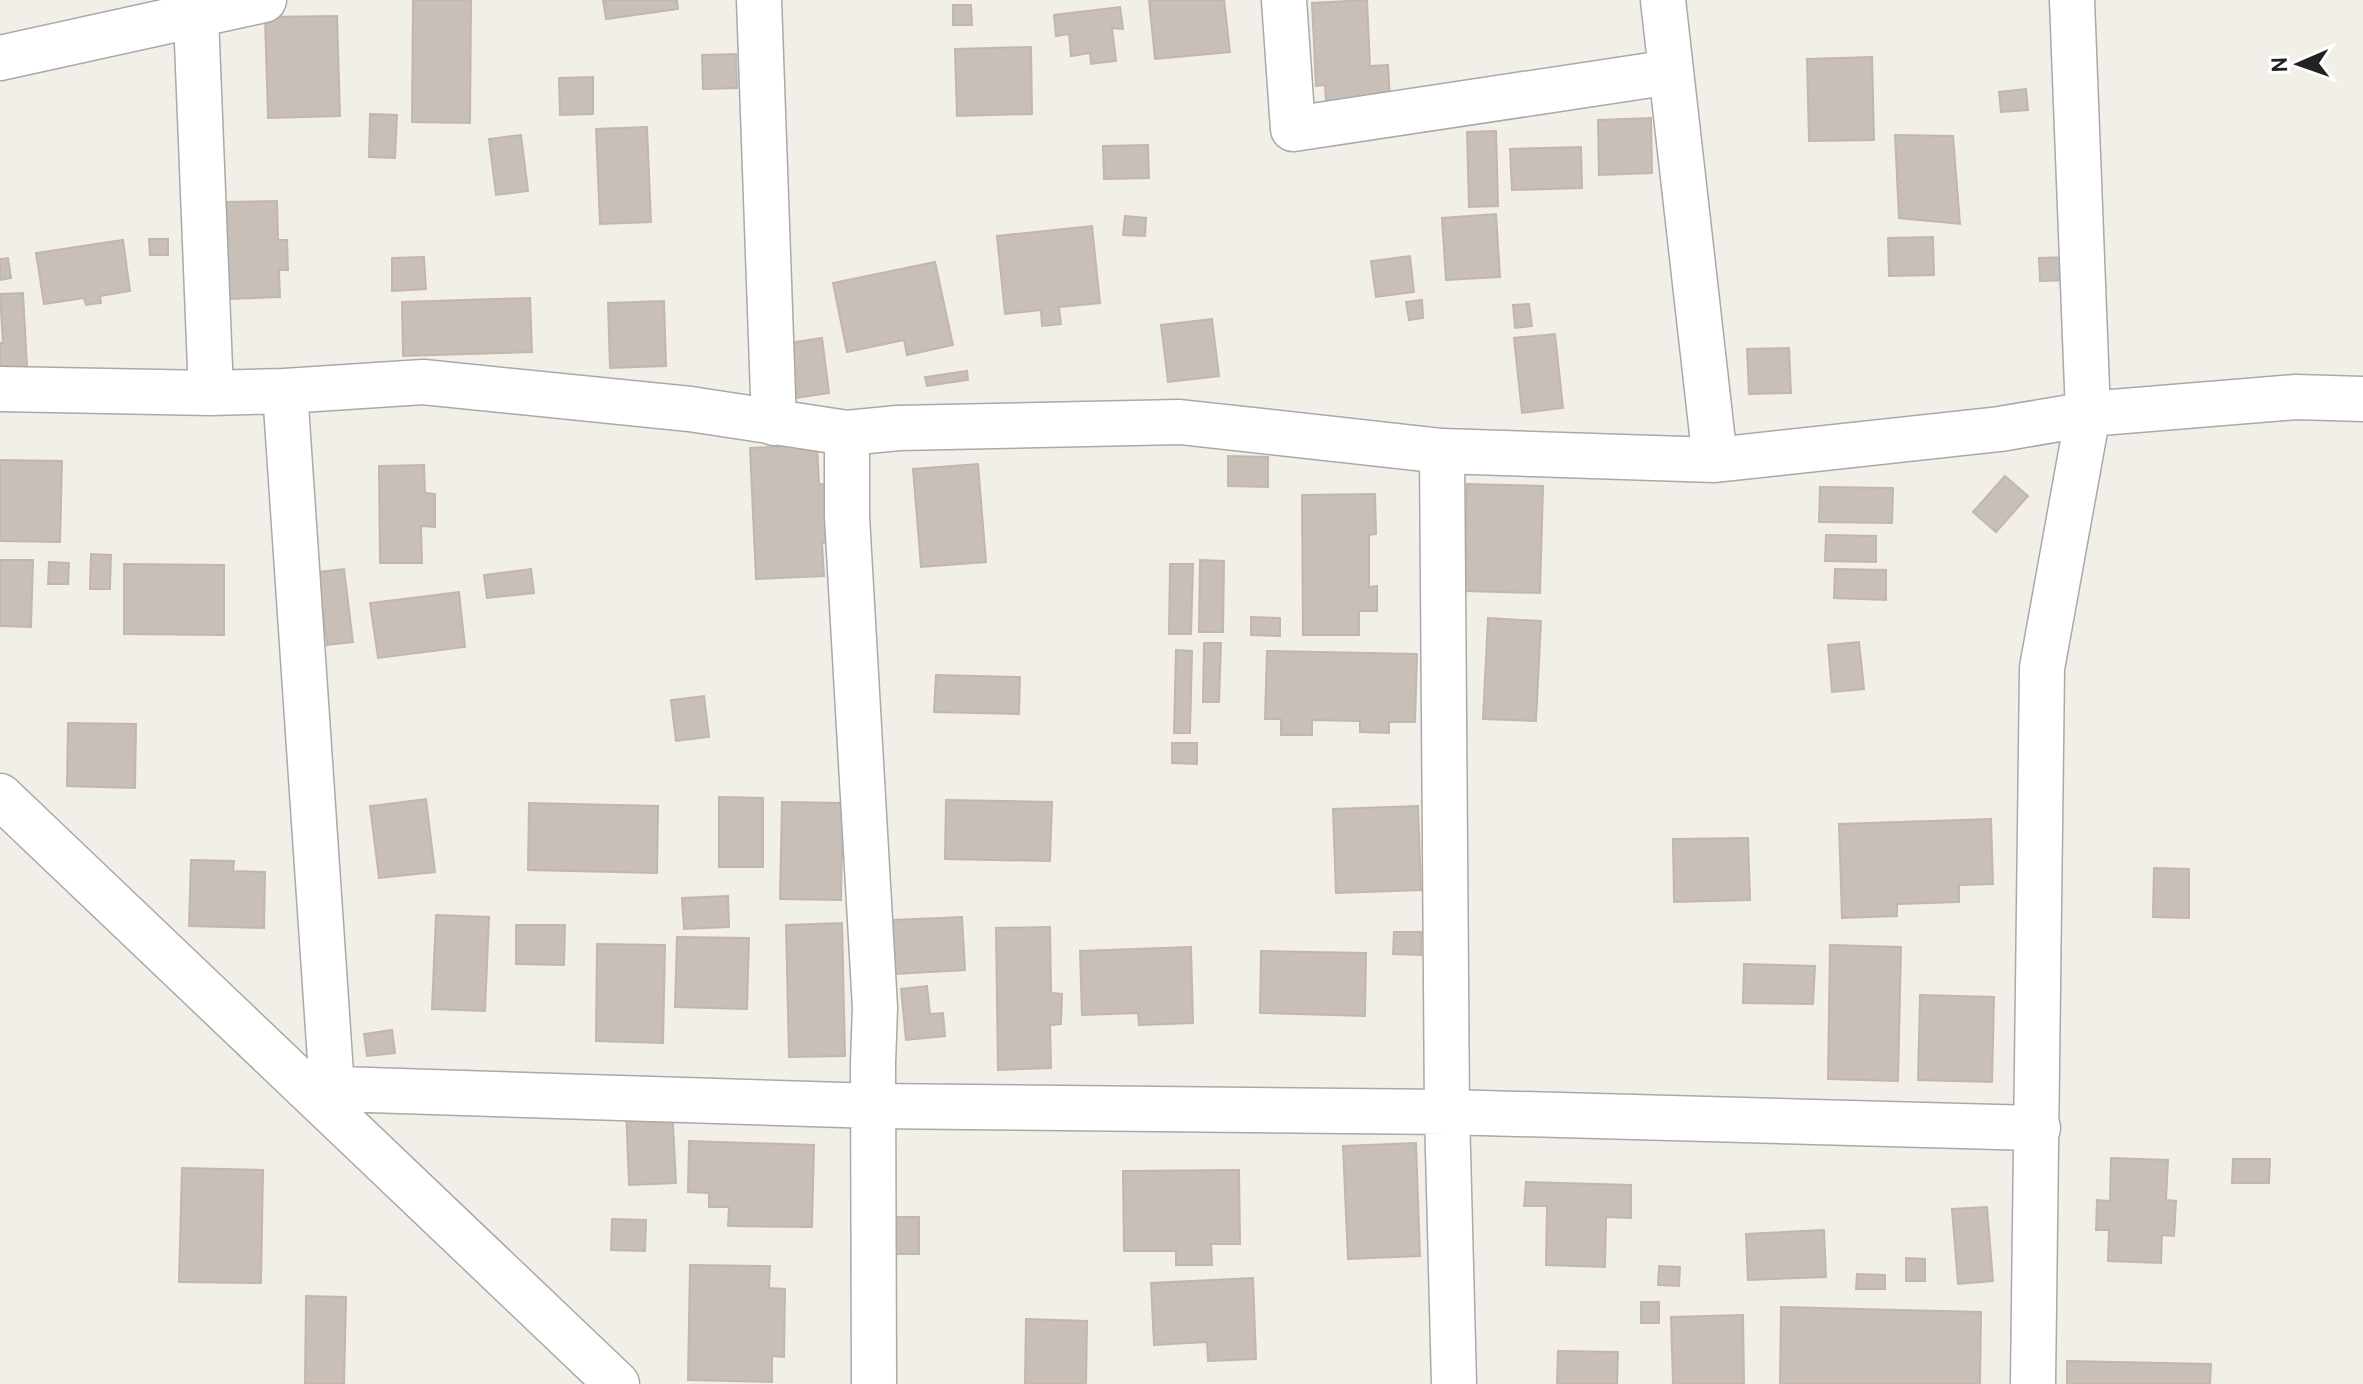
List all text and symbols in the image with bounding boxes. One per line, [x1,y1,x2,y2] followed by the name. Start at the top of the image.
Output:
[2259,24,2339,104] north arrow
[2266,56,2293,73] text: N

